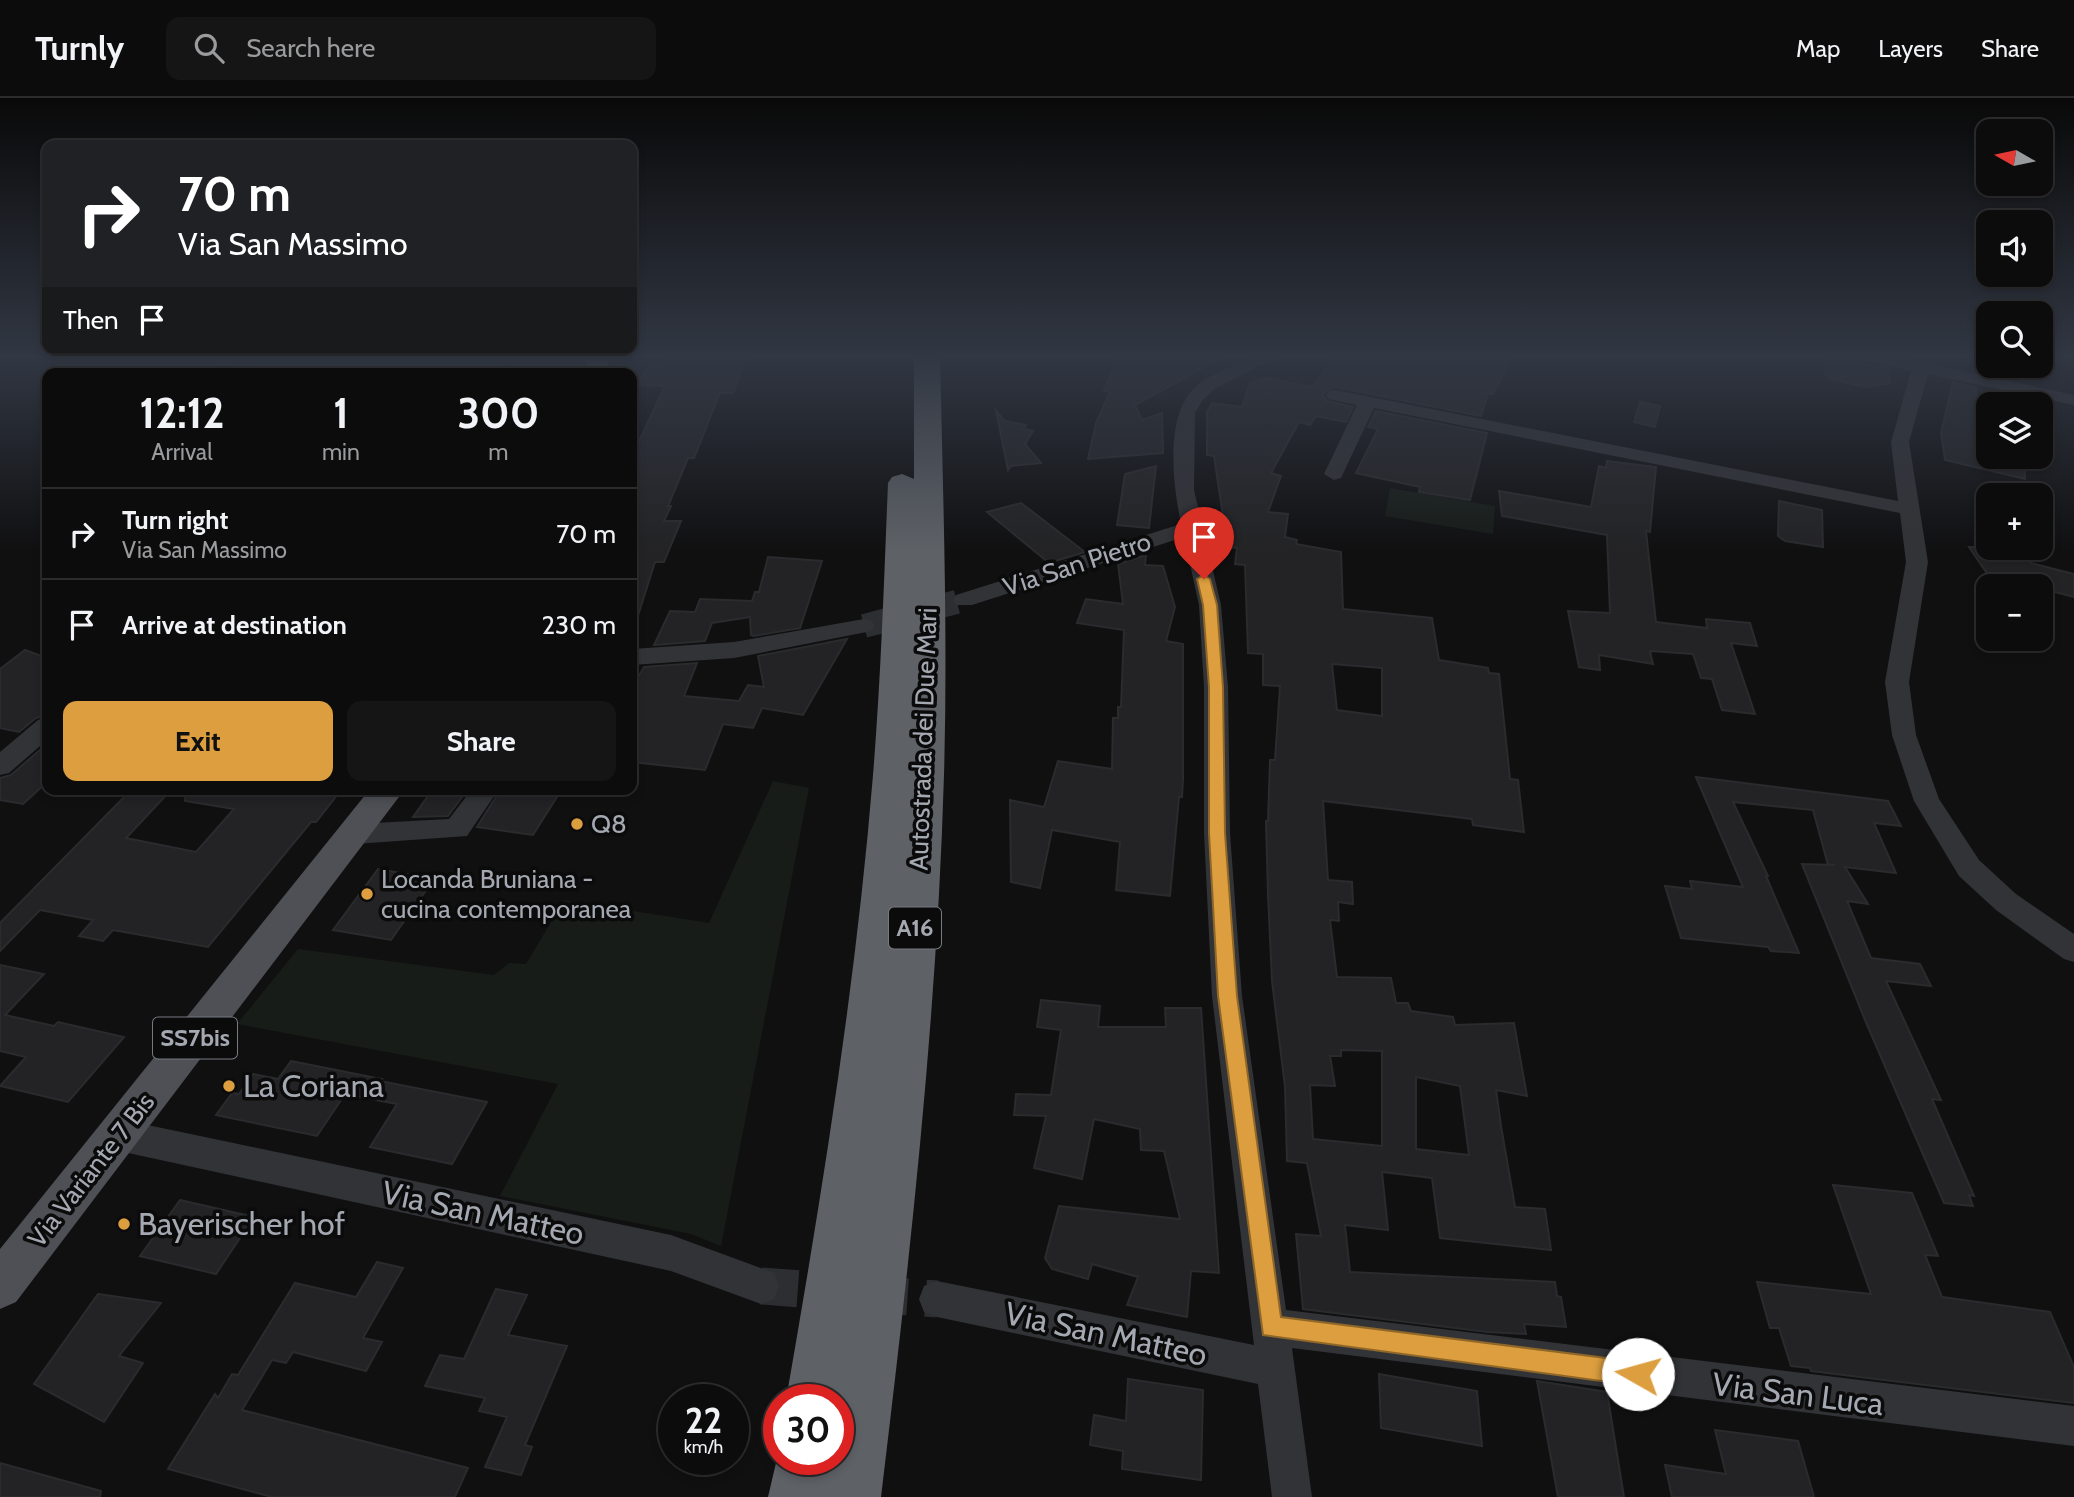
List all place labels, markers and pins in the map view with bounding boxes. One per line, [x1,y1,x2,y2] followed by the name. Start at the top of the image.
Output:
[1174,507,1234,579] pin
[591,808,627,840] place label: Q8
[569,816,585,832] marker: Q8
[381,863,632,925] place label: Locanda Bruniana - cucina contemporanea
[359,886,375,902] marker: Locanda Bruniana - cucina contemporanea
[243,1066,385,1105] place label: La Coriana
[221,1078,237,1094] marker: La Coriana
[138,1204,346,1243] place label: Bayerischer hof
[116,1216,132,1232] marker: Bayerischer hof

